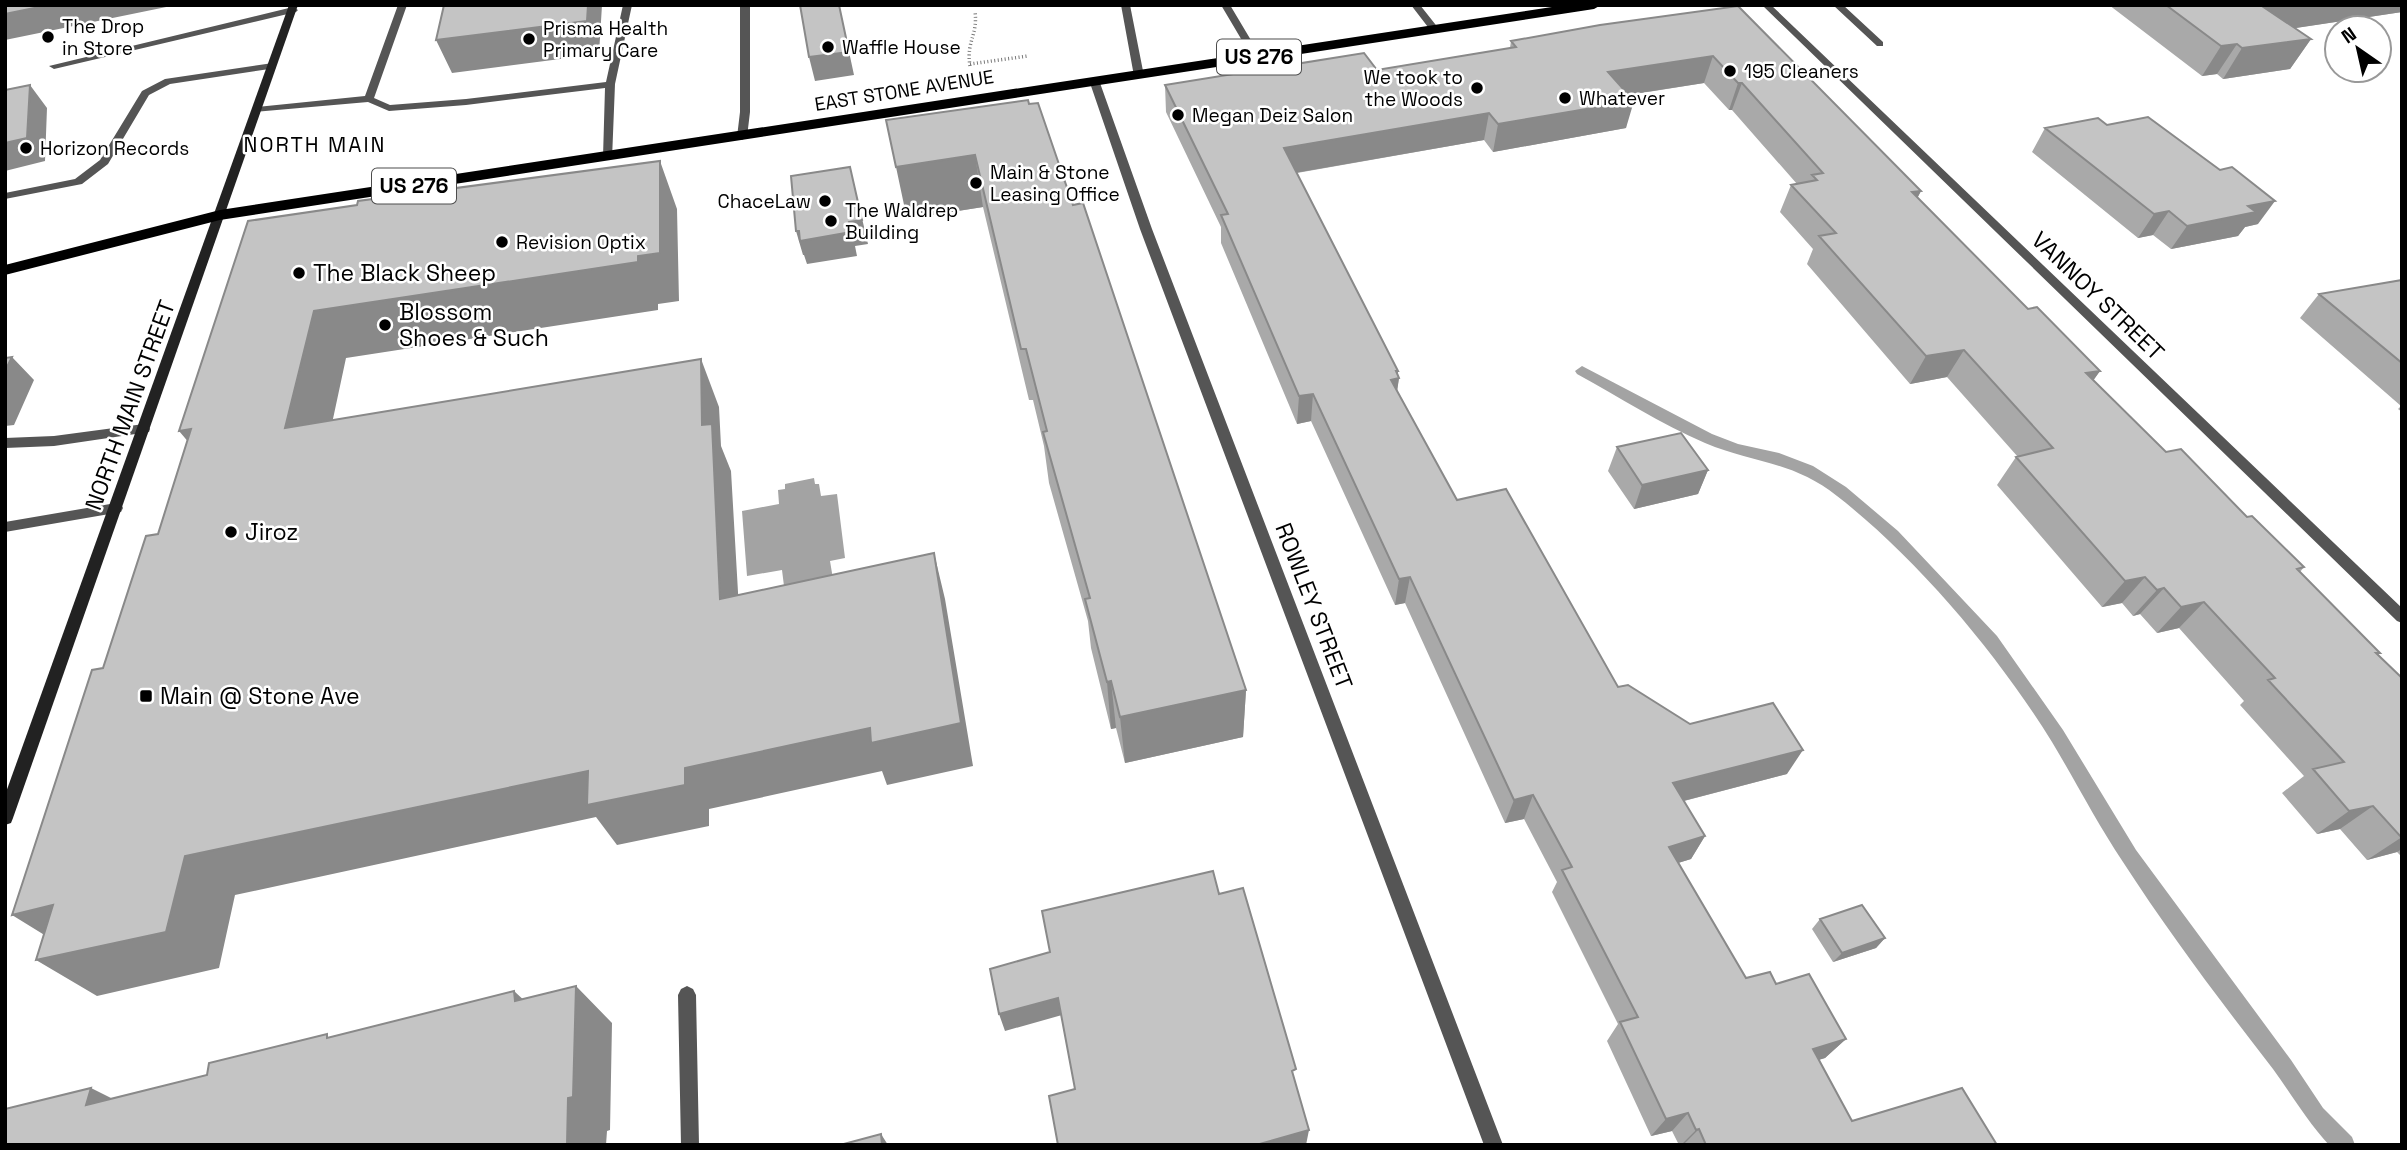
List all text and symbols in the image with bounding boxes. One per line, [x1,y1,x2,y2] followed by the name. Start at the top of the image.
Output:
[62,14,144,61] place label: The Drop in Store
[2323,14,2393,84] north arrow
[543,16,668,63] place label: Prisma Health Primary Care
[2337,21,2361,49] text: N
[40,29,56,45] marker: The Drop in Store
[521,31,537,47] marker: Prisma Health Primary Care
[842,35,961,60] place label: Waffle House
[820,39,836,55] marker: Waffle House
[1217,40,1301,74] road number: US 276
[1744,59,1859,84] place label: 195 Cleaners
[1722,63,1738,79] marker: 195 Cleaners
[813,64,995,117] street label: EAST STONE AVENUE
[1363,65,1463,112] place label: We took to the Woods
[1469,80,1485,96] marker: We took to the Woods
[1579,86,1665,111] place label: Whatever
[1557,90,1573,106] marker: Whatever
[1192,103,1353,128] place label: Megan Deiz Salon
[1170,107,1186,123] marker: Megan Deiz Salon
[243,131,387,158] district label: NORTH MAIN
[40,136,189,161] place label: Horizon Records
[18,140,34,156] marker: Horizon Records
[990,160,1120,207] place label: Main & Stone Leasing Office
[372,168,456,204] road number: US 276
[968,175,984,191] marker: Main & Stone Leasing Office
[718,189,811,214] place label: ChaceLaw
[817,193,833,209] marker: ChaceLaw
[845,198,958,245] place label: The Waldrep Building
[823,213,839,229] marker: The Waldrep Building
[2025,225,2171,367] street label: VANNOY STREET
[516,230,646,255] place label: Revision Optix
[494,234,510,250] marker: Revision Optix
[313,258,496,288] place label: The Black Sheep
[291,265,307,281] marker: The Black Sheep
[78,296,182,514] street label: NORTH MAIN STREET
[399,297,549,353] place label: Blossom Shoes & Such
[377,317,393,333] marker: Blossom Shoes & Such
[245,517,298,547] place label: Jiroz
[1268,519,1360,693] street label: ROWLEY STREET
[223,524,239,540] marker: Jiroz
[160,681,360,711] place label: Main @ Stone Ave
[138,688,154,704] marker: Main @ Stone Ave

